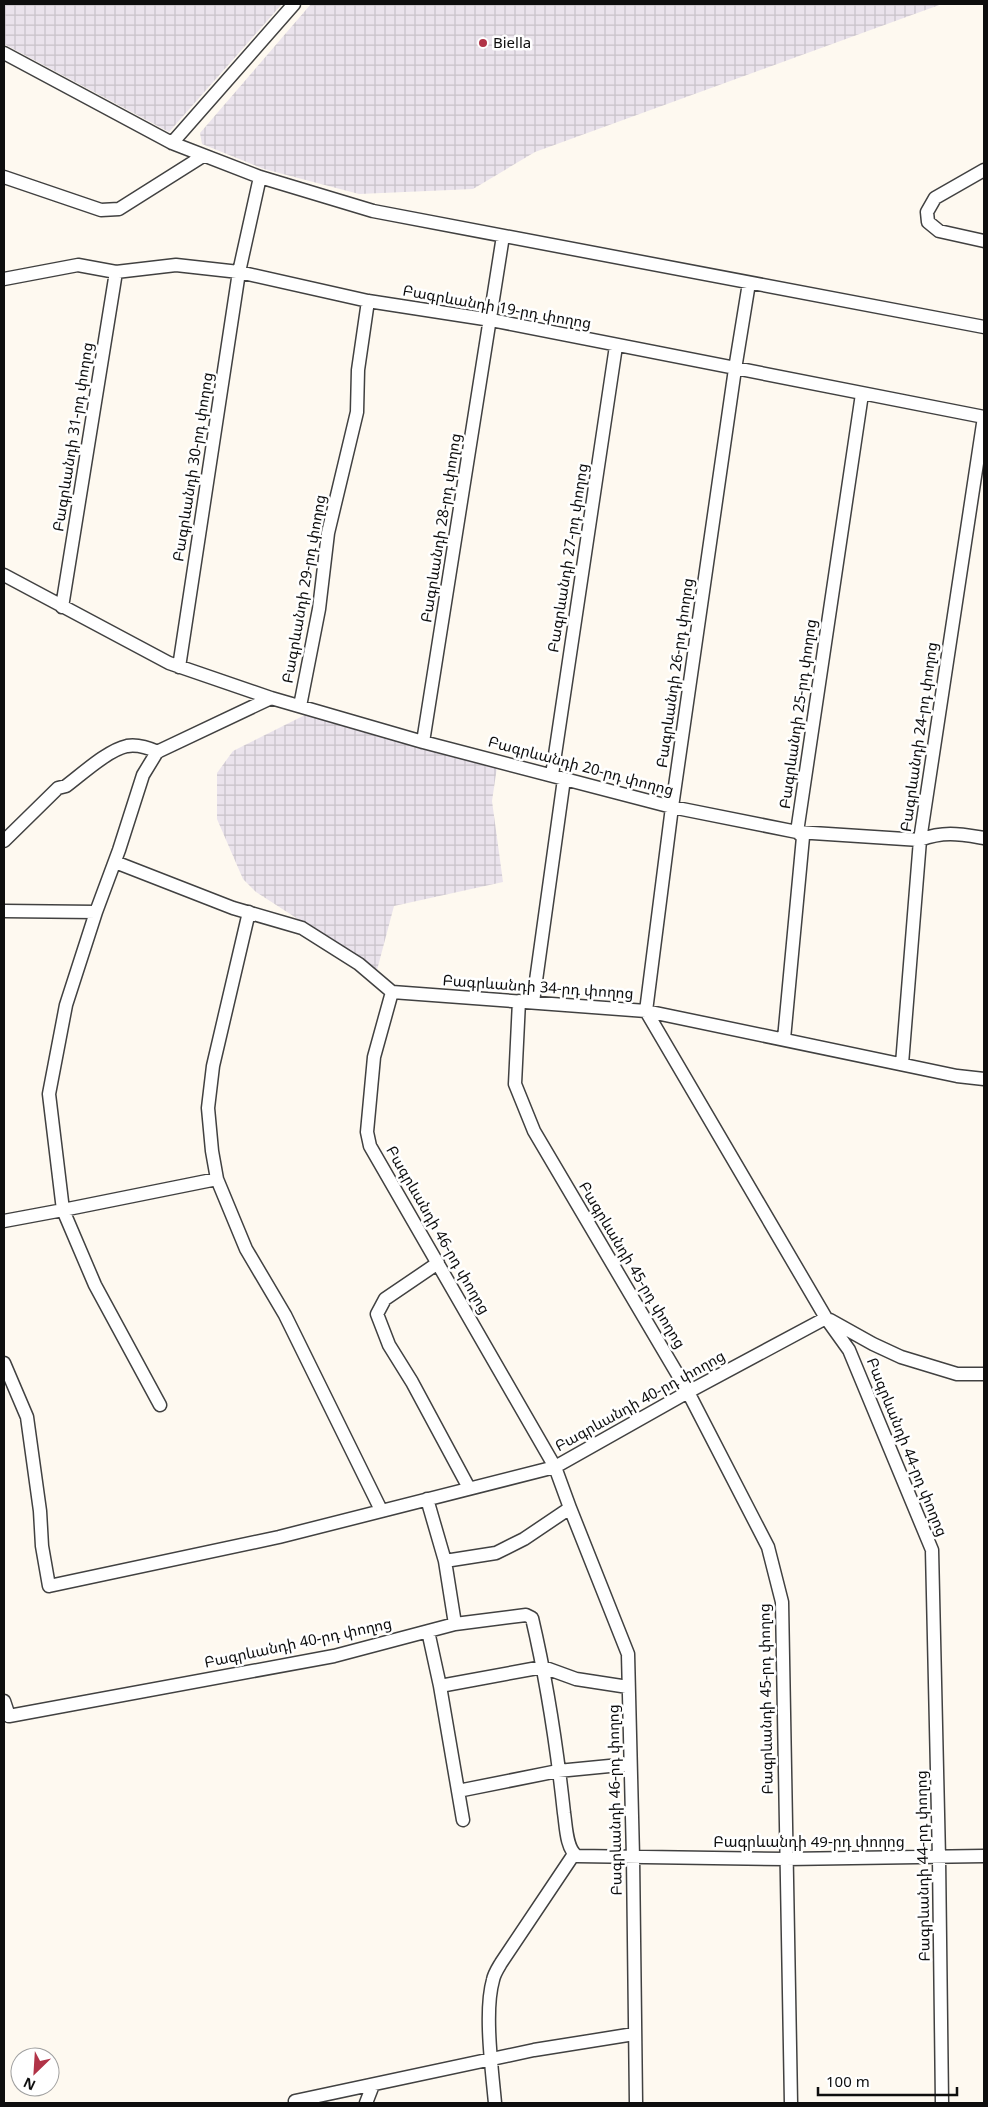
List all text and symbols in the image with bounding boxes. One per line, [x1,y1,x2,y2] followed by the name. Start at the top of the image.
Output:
[493,32,531,52] place label: Biella
[477,37,489,49] marker: Biella
[401,280,593,332] street label: Բագրևանդի 19-րդ փողոց
[47,341,97,533] street label: Բագրևանդի 31-րդ փողոց
[167,371,217,563] street label: Բագրևանդի 30-րդ փողոց
[415,432,465,624] street label: Բագրևանդի 28-րդ փողոց
[542,462,592,654] street label: Բագրևանդի 27-րդ փողոց
[277,493,329,685] street label: Բագրևանդի 29-րդ փողոց
[651,577,697,769] street label: Բագրևանդի 26-րդ փողոց
[774,618,820,810] street label: Բագրևանդի 25-րդ փողոց
[895,641,941,833] street label: Բագրևանդի 24-րդ փողոց
[486,731,676,799] street label: Բագրևանդի 20-րդ փողոց
[442,969,634,1003] street label: Բագրևանդի 34-րդ փողոց
[382,1142,495,1317] street label: Բագրևանդի 46-րդ փողոց
[575,1177,691,1352] street label: Բագրևանդի 45-րդ փողոց
[551,1345,728,1455] street label: Բագրևանդի 40-րդ փողոց
[863,1354,953,1539] street label: Բագրևանդի 44-րդ փողոց
[753,1603,777,1795] street label: Բագրևանդի 45-րդ փողոց
[202,1612,393,1672] street label: Բագրևանդի 40-րդ փողոց
[602,1704,626,1896] street label: Բագրևանդի 46-րդ փողոց
[910,1770,934,1962] street label: Բագրևանդի 44-րդ փողոց
[713,1831,905,1851] street label: Բագրևանդի 49-րդ փողոց
[10,2047,60,2097] north arrow
[818,2064,957,2096] scale bar
[826,2071,870,2091] text: 100 m
[20,2073,38,2095] text: N

